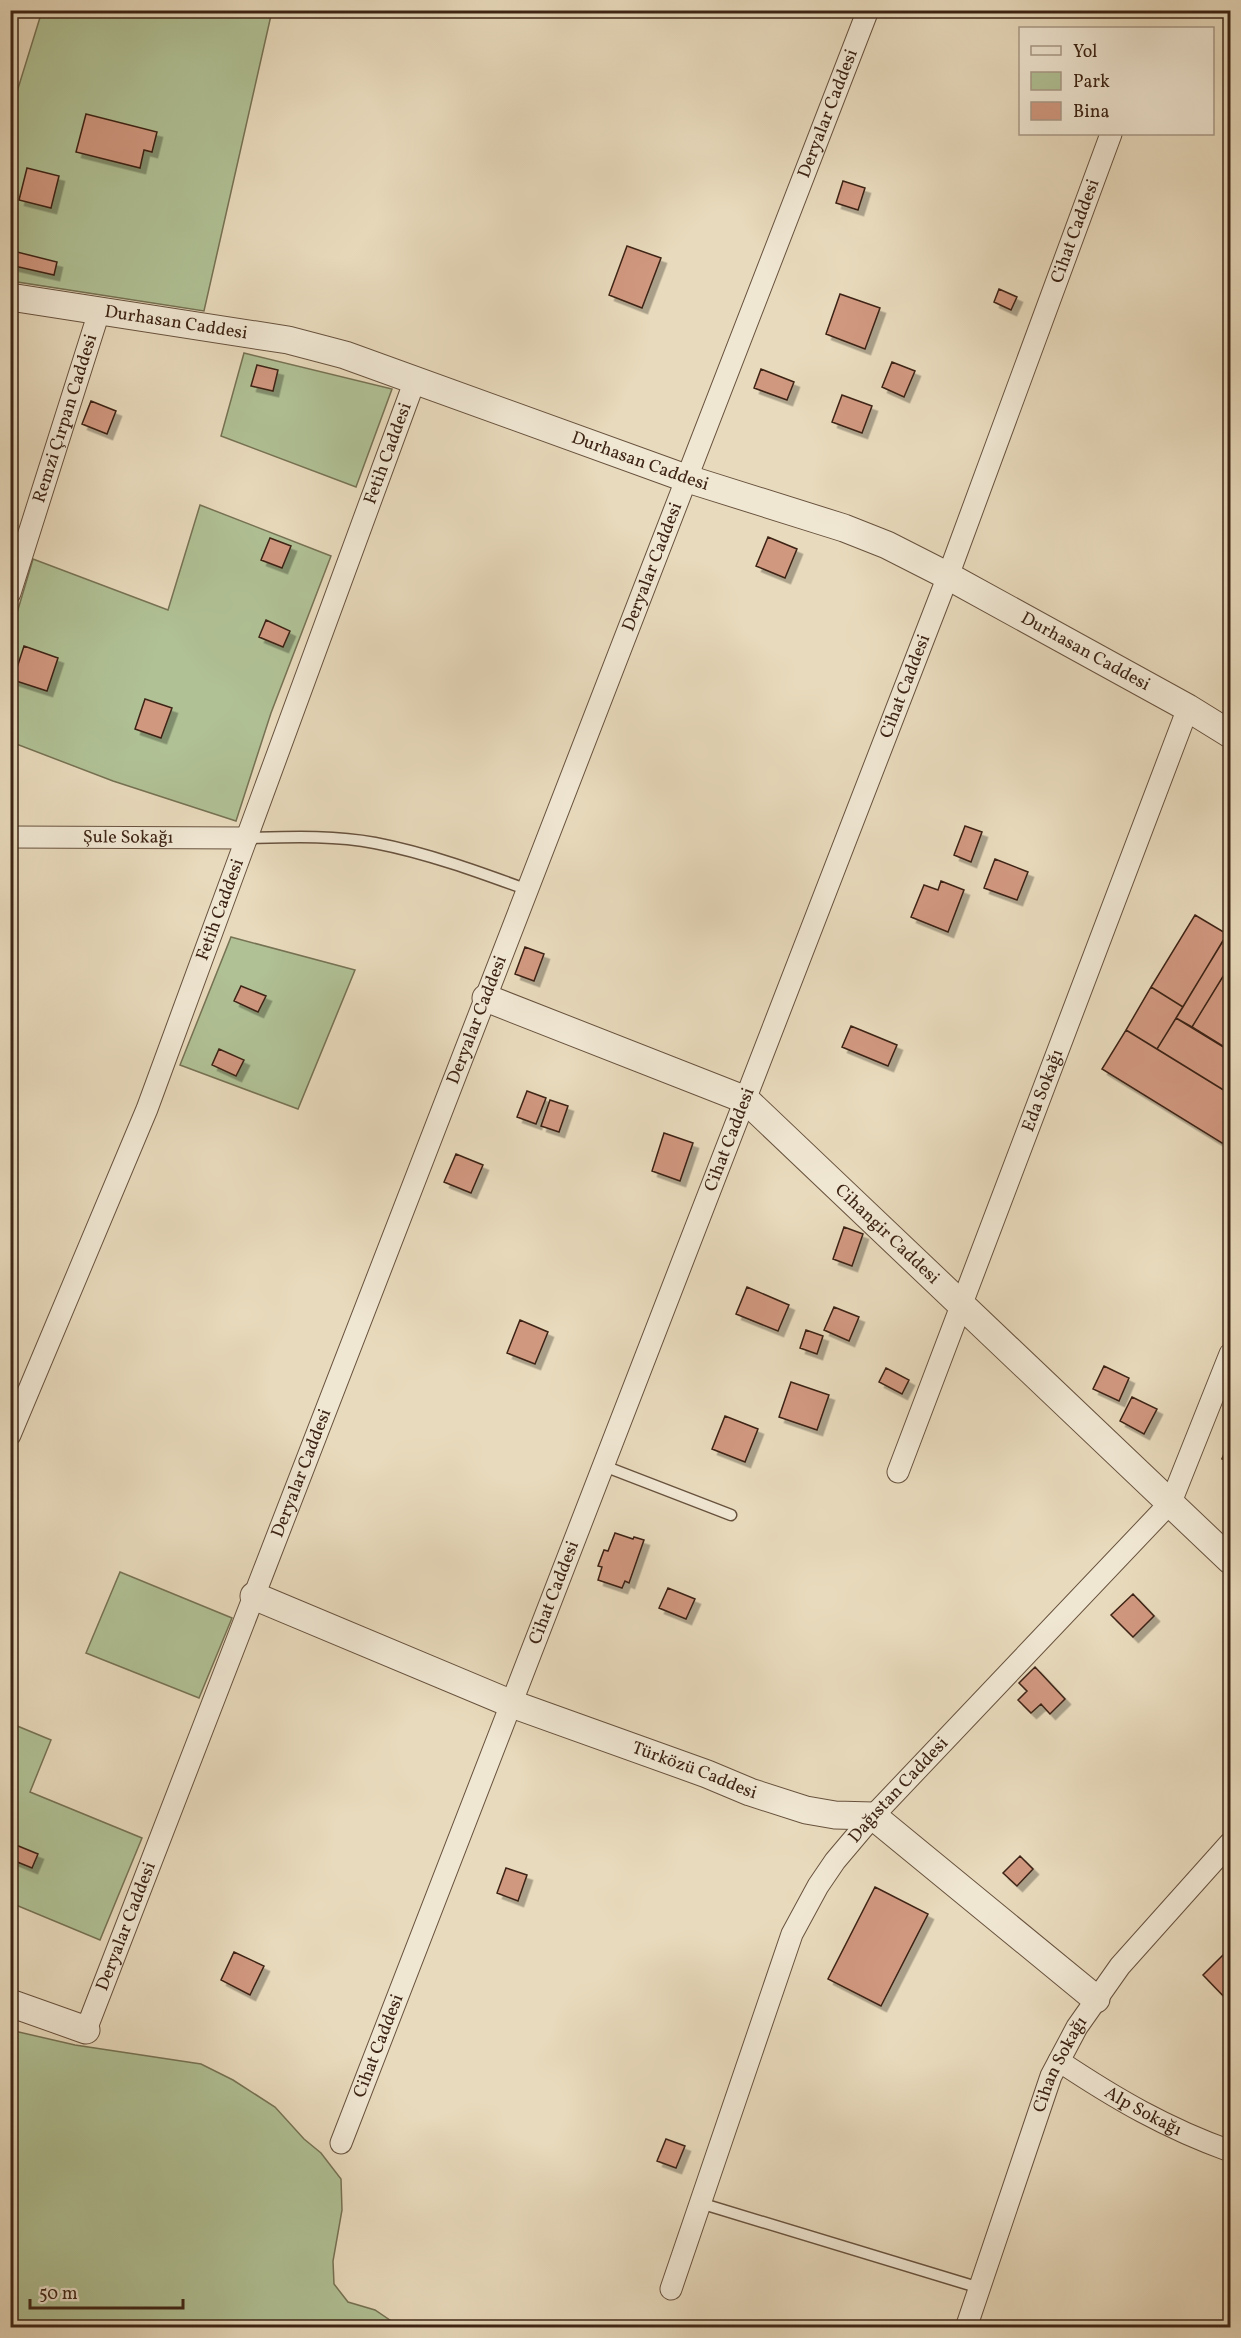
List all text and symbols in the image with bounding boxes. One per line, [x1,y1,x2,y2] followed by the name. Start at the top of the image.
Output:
[1019,27,1214,135] legend
[1073,40,1098,65] text: Yol
[792,46,864,182] street label: Deryalar Caddesi
[1073,70,1110,95] text: Park
[1073,100,1109,125] text: Bina
[1045,176,1106,287] street label: Cihat Caddesi
[103,299,249,346] street label: Durhasan Caddesi
[27,331,104,506] street label: Remzi Çırpan Caddesi
[358,399,418,508] street label: Fetih Caddesi
[568,425,712,497] street label: Durhasan Caddesi
[616,499,689,635] street label: Deryalar Caddesi
[1016,606,1155,697] street label: Durhasan Caddesi
[874,631,937,742] street label: Cihat Caddesi
[83,825,173,850] street label: Şule Sokağı
[190,855,250,964] street label: Fetih Caddesi
[441,952,513,1088] street label: Deryalar Caddesi
[1016,1046,1070,1135] street label: Eda Sokağı
[698,1084,761,1195] street label: Cihat Caddesi
[829,1178,945,1290] street label: Cihangir Caddesi
[265,1405,338,1541] street label: Deryalar Caddesi
[523,1537,586,1648] street label: Cihat Caddesi
[843,1731,954,1849] street label: Dağıstan Caddesi
[628,1736,760,1806] street label: Türközü Caddesi
[90,1858,162,1995] street label: Deryalar Caddesi
[347,1991,410,2101] street label: Cihat Caddesi
[1027,2011,1093,2116] street label: Cihan Sokağı
[1100,2080,1186,2142] street label: Alp Sokağı
[30,2272,183,2310] scale bar
[39,2282,78,2307] text: 50 m

